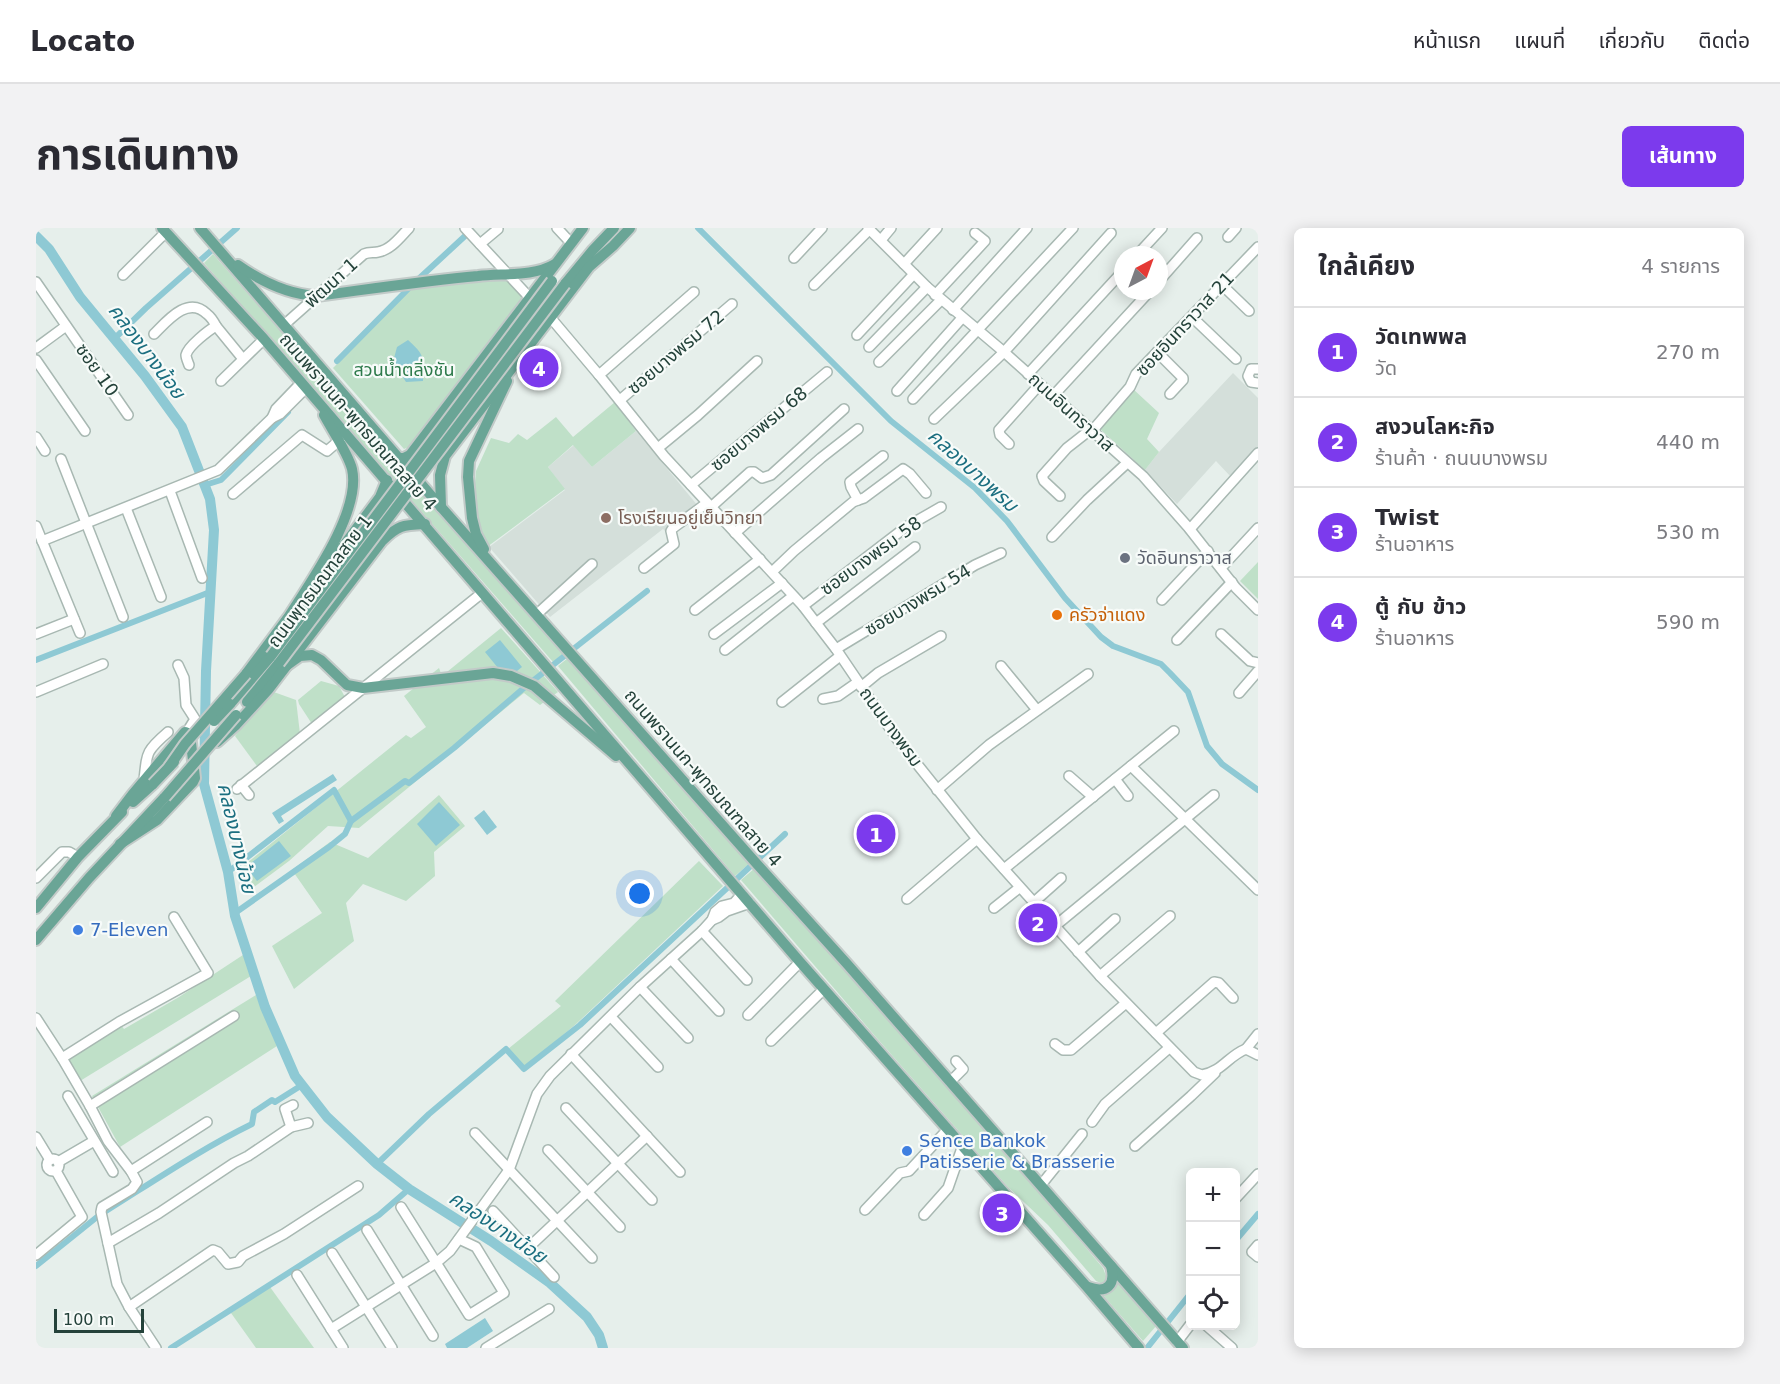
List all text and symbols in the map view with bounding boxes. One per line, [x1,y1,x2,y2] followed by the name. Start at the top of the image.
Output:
[30,25,135,58] text: Locato
[1413,29,1481,53] text: หน้าแรก
[1514,29,1565,53] text: แผนที่
[1598,29,1665,53] text: เกี่ยวกับ
[1698,29,1750,53] text: ติดต่อ
[1622,126,1744,187] button: เส้นทาง
[36,130,239,179] text: การเดินทาง
[1114,246,1168,300] north arrow
[1318,251,1415,281] text: ใกล้เคียง
[300,253,362,312] street label: พัฒนา 1
[1641,254,1720,278] text: 4 รายการ
[1131,267,1238,380] street label: ซอยอินทราวาส 21
[104,299,192,405] water label: คลองบางน้อย
[623,305,728,398] street label: ซอยบางพรม 72
[1375,324,1467,349] text: วัดเทพพล
[275,329,441,515] street label: ถนนพรานนก-พุทธมณฑลสาย 4
[72,339,123,400] street label: ซอย 10
[1331,340,1344,364] text: 1
[1656,340,1720,364] text: 270 m
[520,346,558,390] pin: 4
[1375,356,1397,380] text: วัด
[354,357,454,380] park label: สวนน้ำตลิ่งชัน
[1024,368,1118,455] street label: ถนนอินทราวาส
[706,382,811,475] street label: ซอยบางพรม 68
[1375,414,1495,439] text: สงวนโลหะกิจ
[923,423,1024,518] water label: คลองบางพรม
[1331,430,1344,454] text: 2
[1656,430,1720,454] text: 440 m
[1375,446,1548,470] text: ร้านค้า · ถนนบางพรม
[1375,505,1439,530] text: Twist
[618,507,763,530] place label: โรงเรียนอยู่เย็นวิทยา
[263,510,377,652] street label: ถนนพุทธมณฑลสาย 1
[599,511,613,525] marker: โรงเรียนอยู่เย็นวิทยา
[816,512,925,599] street label: ซอยบางพรม 58
[1331,520,1344,544] text: 3
[1656,520,1720,544] text: 530 m
[1375,532,1454,556] text: ร้านอาหาร
[1137,547,1232,568] place label: วัดอินทราวาส
[1118,551,1132,565] marker: วัดอินทราวาส
[861,560,975,639] street label: ซอยบางพรม 54
[1375,594,1466,619] text: ตู้ กับ ข้าว
[1069,604,1145,625] place label: ครัวจ่าแดง
[1050,608,1064,622] marker: ครัวจ่าแดง
[1331,610,1344,634] text: 4
[1656,610,1720,634] text: 590 m
[1375,626,1454,650] text: ร้านอาหาร
[856,683,927,771] street label: ถนนบางพรม
[620,685,786,871] street label: ถนนพรานนก-พุทธมณฑลสาย 4
[213,780,262,898] water label: คลองบางน้อย
[856,812,896,856] pin: 1
[625,879,654,908] your location
[1018,900,1058,946] pin: 2
[90,919,169,940] place label: 7-Eleven
[71,923,85,937] marker: 7-Eleven
[919,1130,1115,1172] place label: Sence Bankok Patisserie & Brasserie
[900,1144,914,1158] marker: Sence Bankok Patisserie & Brasserie
[1186,1168,1240,1330] map controls
[1186,1168,1240,1222] button: +
[445,1186,553,1270] water label: คลองบางน้อย
[982,1190,1022,1236] pin: 3
[1186,1222,1240,1276] button: −
[1186,1276,1240,1330] button: locate
[54,1306,144,1334] scale bar
[63,1310,114,1329] text: 100 m

